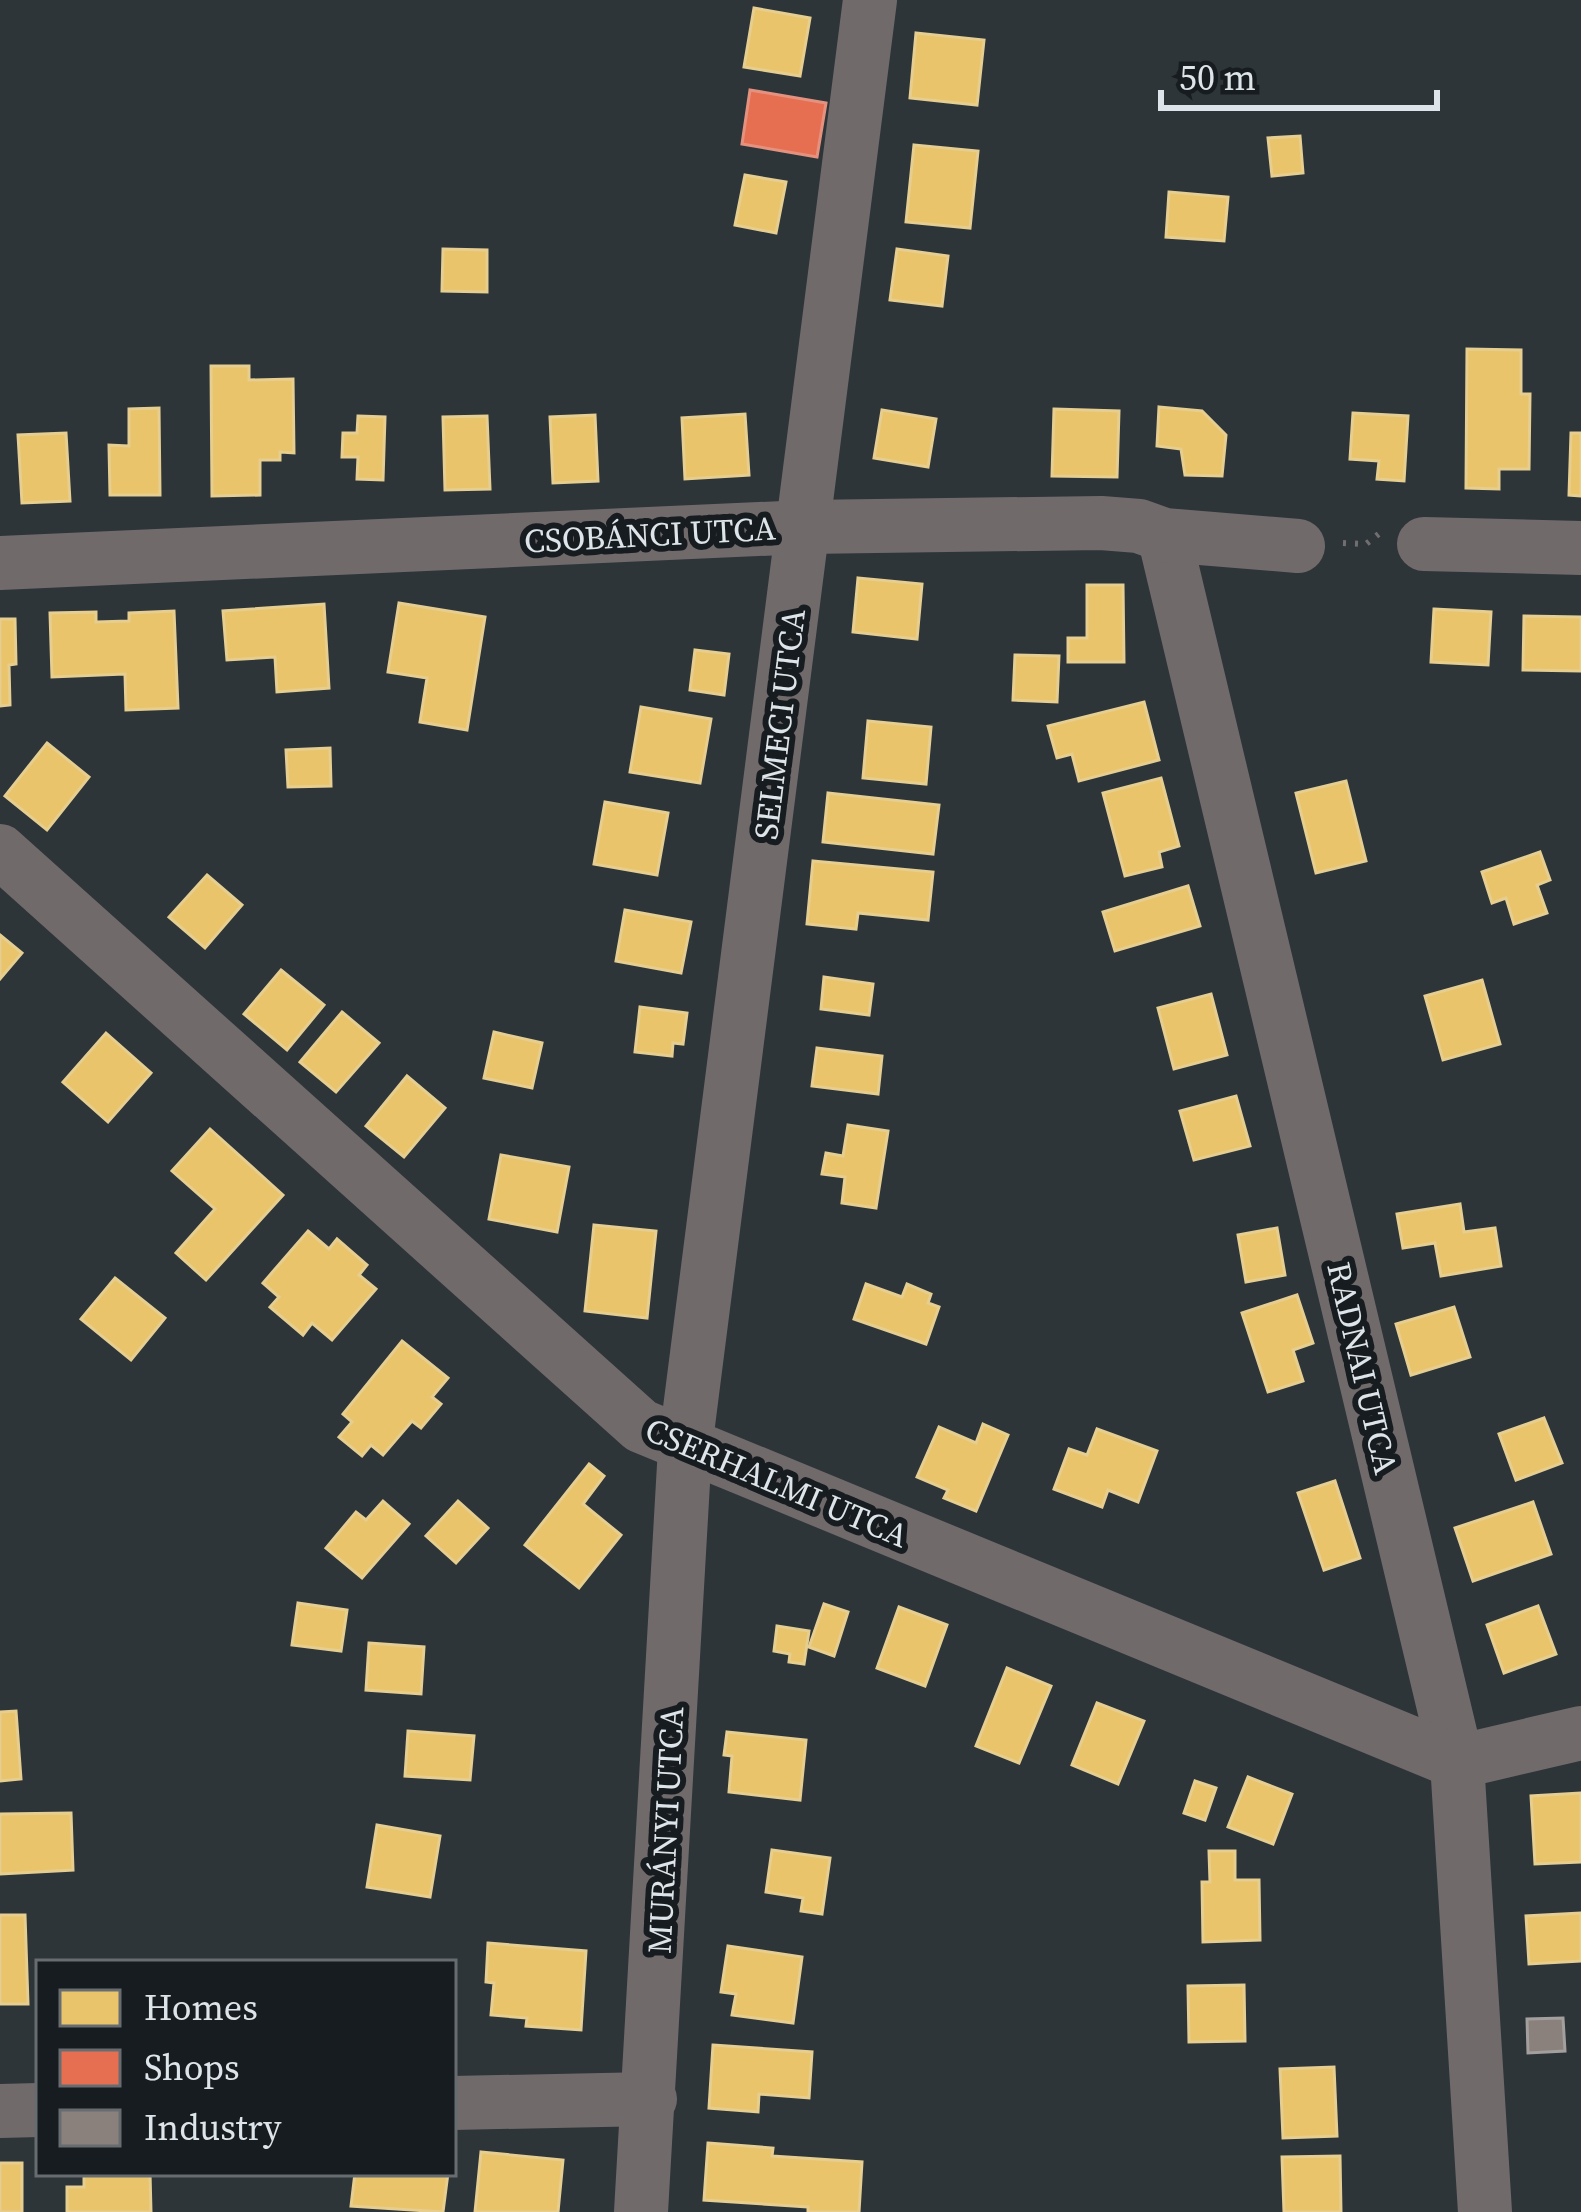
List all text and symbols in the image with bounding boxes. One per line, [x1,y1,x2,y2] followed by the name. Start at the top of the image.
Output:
[1161,36,1437,110] scale bar
[1179,53,1256,102] text: 50 m
[523,505,777,564] street label: CSOBÁNCI UTCA
[743,606,816,842] street label: SELMECI UTCA
[1316,1258,1409,1479] street label: RADNAI UTCA
[638,1407,915,1558] street label: CSERHALMI UTCA
[637,1705,694,1955] street label: MURÁNYI UTCA
[36,1960,456,2176] legend
[144,1983,258,2032] text: Homes
[144,2043,240,2092] text: Shops
[144,2103,282,2152] text: Industry

